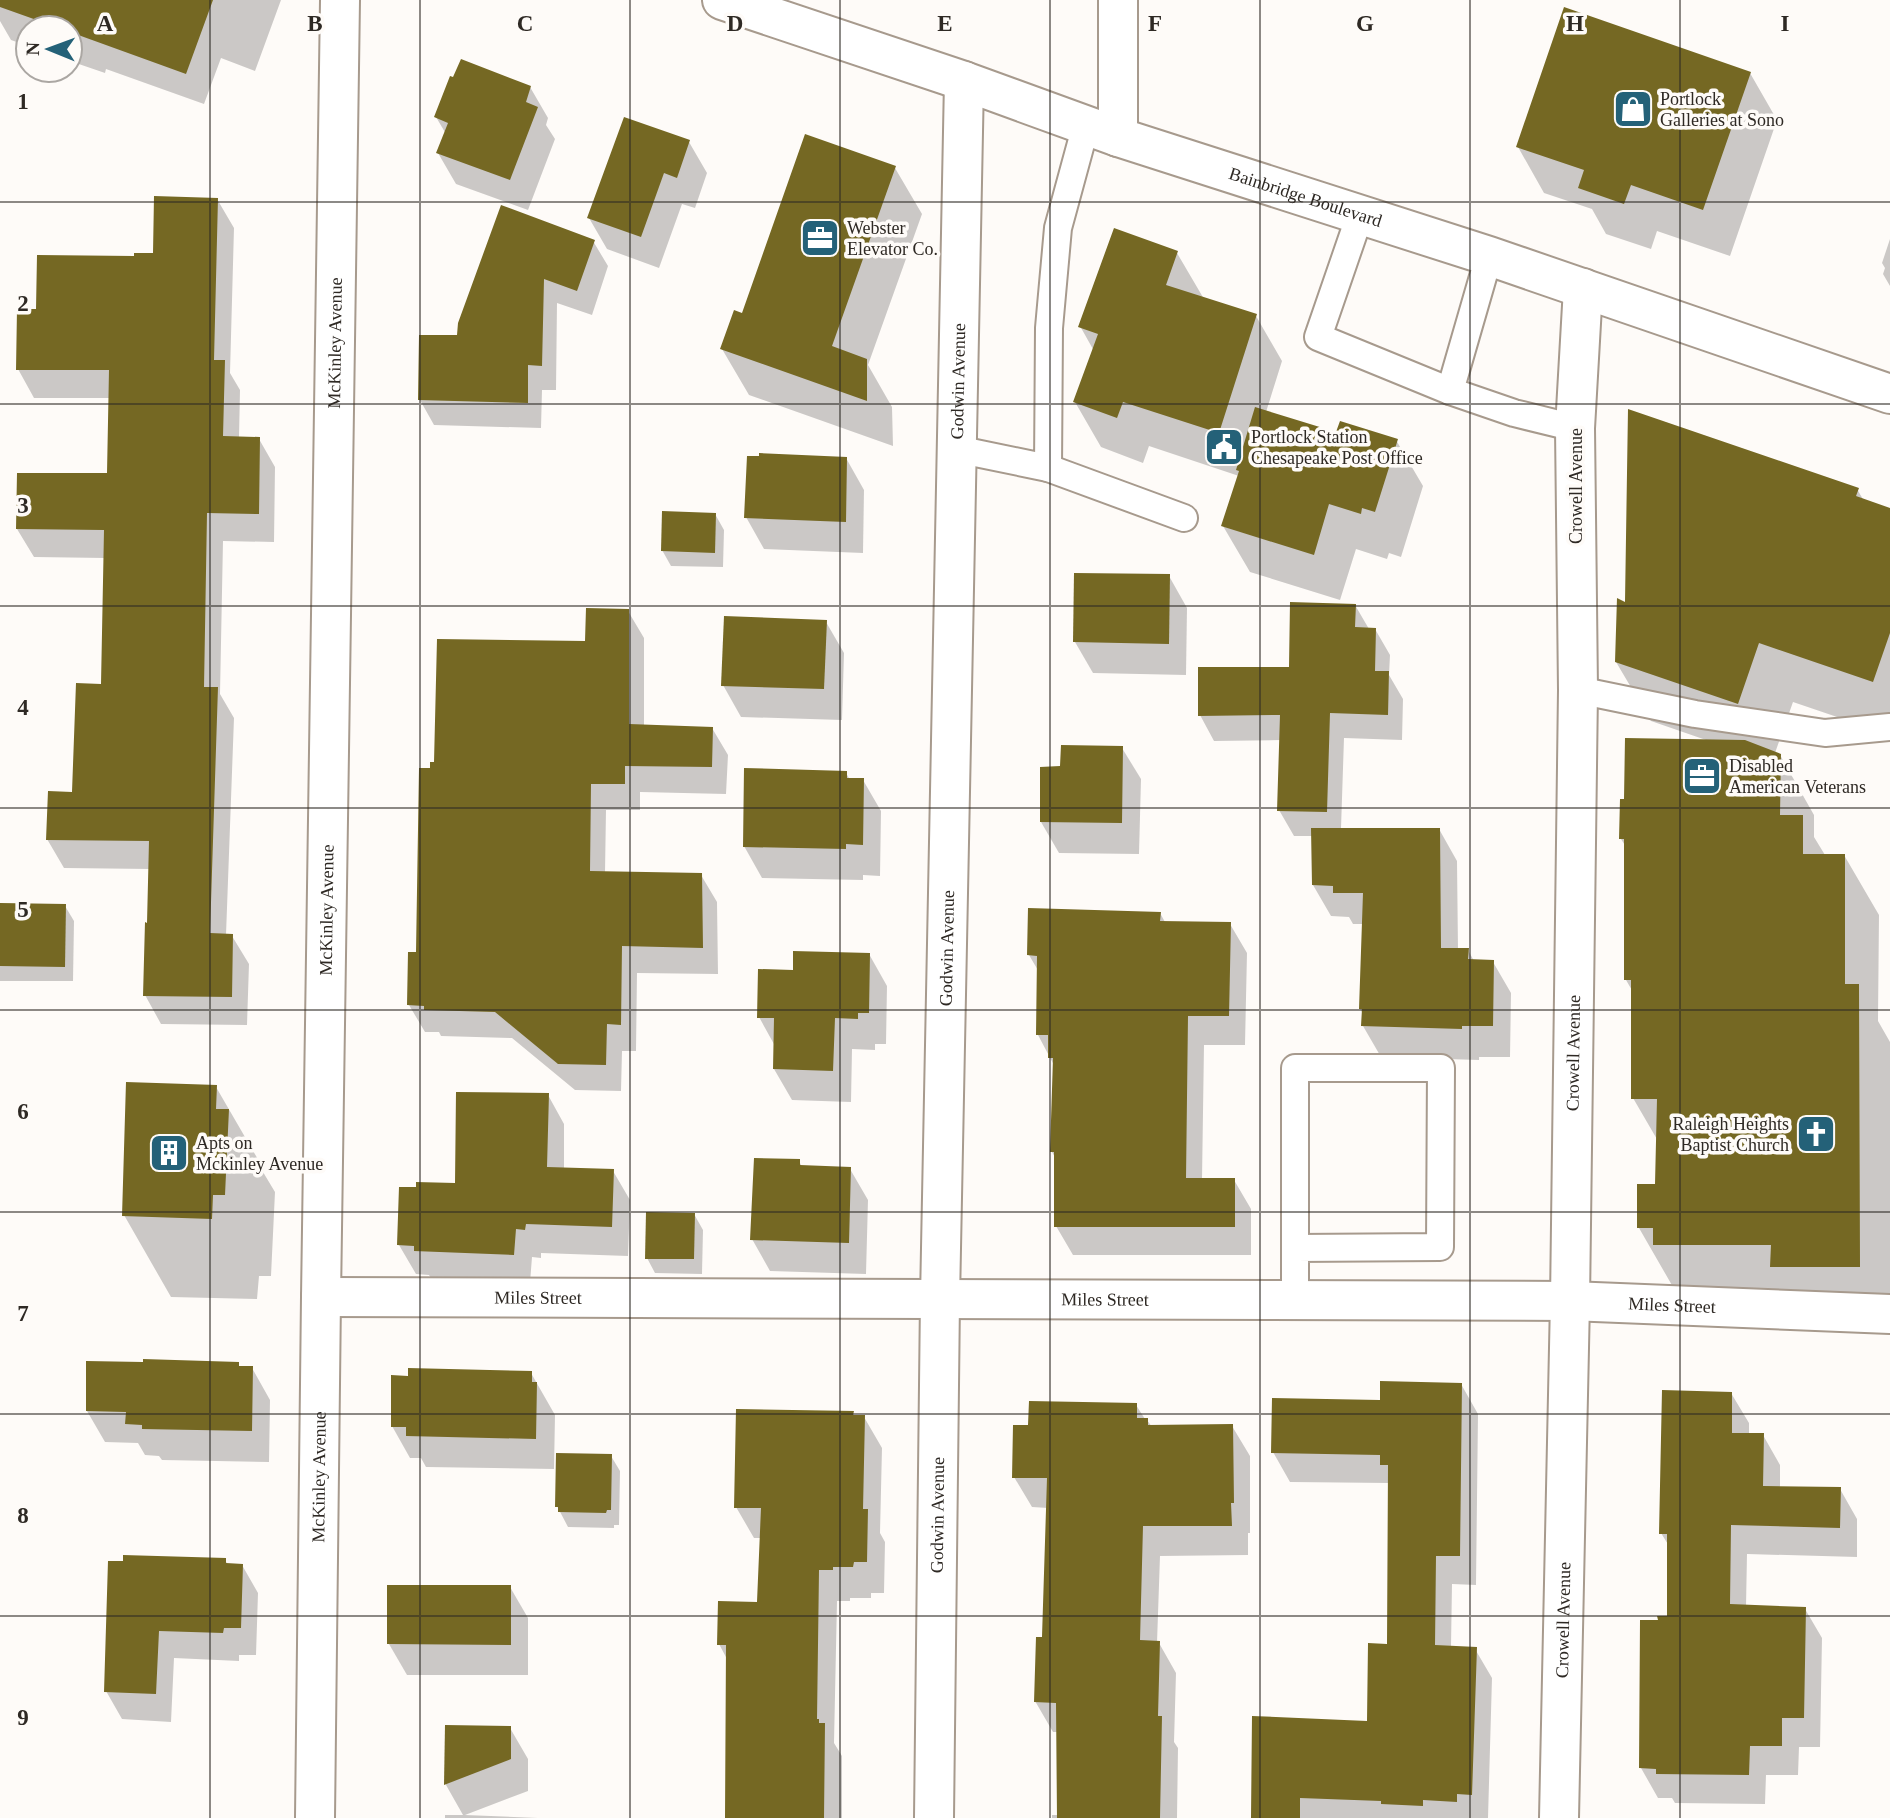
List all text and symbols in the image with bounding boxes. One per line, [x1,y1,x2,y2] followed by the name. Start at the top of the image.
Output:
[97,11,114,36] text: A
[307,11,323,36] text: B
[517,11,533,36] text: C
[727,11,743,36] text: D
[937,11,953,36] text: E
[1148,11,1162,36] text: F
[1356,11,1374,36] text: G
[1566,11,1584,36] text: H
[1781,11,1790,36] text: I
[14,14,84,84] north arrow
[22,41,43,56] text: N
[1612,88,1654,130] shop icon: Portlock Galleries at Sono
[17,89,29,114] text: 1
[1660,89,1784,130] place label: Portlock Galleries at Sono
[1226,163,1385,231] street label: Bainbridge Boulevard
[799,217,841,259] office icon: Webster Elevator Co.
[847,218,938,259] place label: Webster Elevator Co.
[324,277,346,409] street label: McKinley Avenue
[17,291,29,316] text: 2
[947,323,969,440] street label: Godwin Avenue
[1203,426,1245,468] public building icon: Portlock Station Chesapeake Post Office
[1251,427,1423,468] place label: Portlock Station Chesapeake Post Office
[1566,428,1586,544] street label: Crowell Avenue
[17,493,29,518] text: 3
[17,695,29,720] text: 4
[1681,755,1723,797] office icon: Disabled American Veterans
[1729,756,1866,797] place label: Disabled American Veterans
[316,844,338,976] street label: McKinley Avenue
[936,890,958,1006] street label: Godwin Avenue
[17,897,29,922] text: 5
[1562,995,1584,1111] street label: Crowell Avenue
[17,1099,29,1124] text: 6
[1795,1113,1837,1155] church icon: Raleigh Heights Baptist Church
[1673,1114,1789,1155] place label: Raleigh Heights Baptist Church
[148,1132,190,1174] building icon: Apts on Mckinley Avenue
[196,1133,323,1174] place label: Apts on Mckinley Avenue
[494,1288,582,1308] street label: Miles Street
[1061,1289,1149,1310] street label: Miles Street
[1628,1293,1716,1317] street label: Miles Street
[17,1301,29,1326] text: 7
[308,1411,330,1543] street label: McKinley Avenue
[927,1457,948,1573] street label: Godwin Avenue
[17,1503,29,1528] text: 8
[1552,1562,1574,1678] street label: Crowell Avenue
[17,1705,29,1730] text: 9

